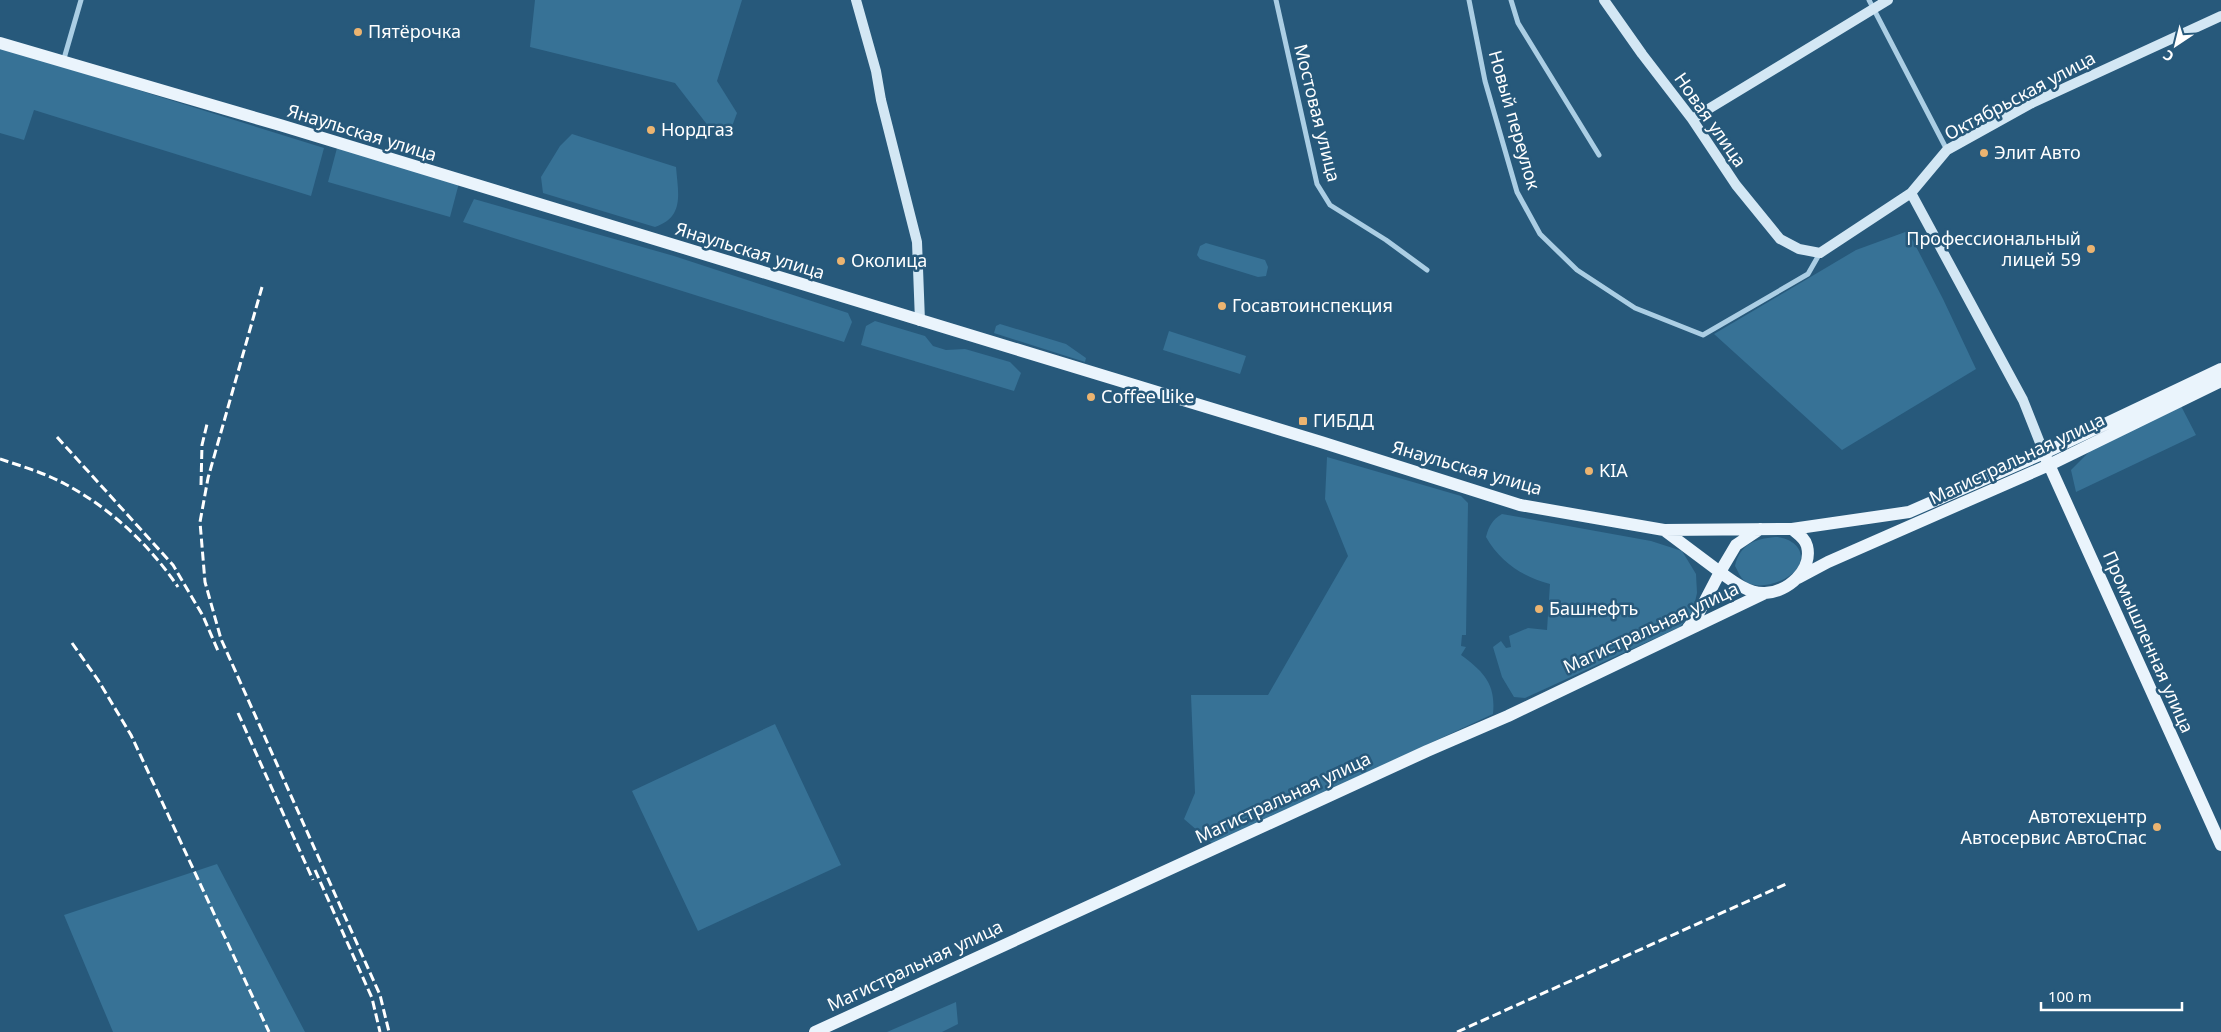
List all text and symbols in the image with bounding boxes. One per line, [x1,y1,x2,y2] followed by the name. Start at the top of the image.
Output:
[368,19,461,43] place label: Пятёрочка
[2151,20,2201,70] north arrow
[352,26,364,38] marker: Пятёрочка
[1289,41,1347,184] street label: Мостовая улица
[1940,45,2099,145] street label: Октябрьская улица
[2159,46,2177,66] text: С
[1484,47,1546,193] street label: Новый переулок
[1669,67,1752,171] street label: Новая улица
[285,98,440,166] street label: Янаульская улица
[661,117,733,141] place label: Нордгаз
[645,124,657,136] marker: Нордгаз
[1994,140,2081,164] place label: Элит Авто
[1978,147,1990,159] marker: Элит Авто
[673,216,828,284] street label: Янаульская улица
[1906,226,2081,271] place label: Профессиональный лицей 59
[2085,243,2097,255] marker: Профессиональный лицей 59
[851,248,927,272] place label: Околица
[835,255,847,267] marker: Околица
[1232,293,1393,317] place label: Госавтоинспекция
[1216,300,1228,312] marker: Госавтоинспекция
[1101,384,1194,408] place label: Coffee Like
[1085,391,1097,403] marker: Coffee Like
[1925,407,2108,509] street label: Магистральная улица
[1313,408,1374,432] place label: ГИБДД
[1297,415,1309,427] marker: ГИБДД
[1389,434,1545,500] street label: Янаульская улица
[1599,458,1628,482] place label: KIA
[1583,465,1595,477] marker: KIA
[2098,547,2200,737] street label: Промышленная улица
[1559,576,1742,678] street label: Магистральная улица
[1549,596,1638,620] place label: Башнефть
[1533,603,1545,615] marker: Башнефть
[1191,746,1374,848] street label: Магистральная улица
[1961,804,2147,849] place label: Автотехцентр Автосервис АвтоСпас
[2151,821,2163,833] marker: Автотехцентр Автосервис АвтоСпас
[823,914,1006,1016] street label: Магистральная улица
[2041,980,2182,1012] scale bar
[2048,986,2092,1006] text: 100 m

